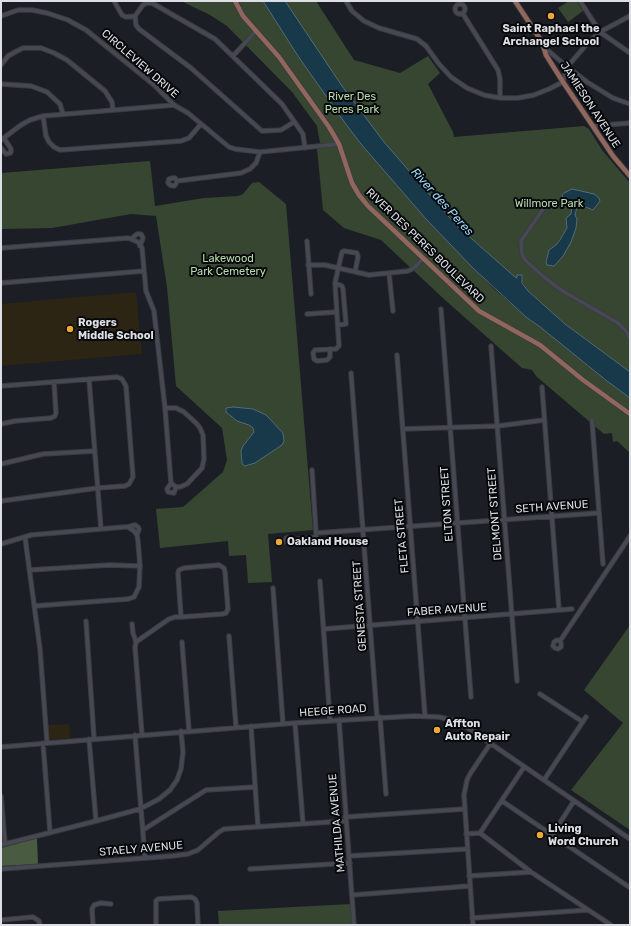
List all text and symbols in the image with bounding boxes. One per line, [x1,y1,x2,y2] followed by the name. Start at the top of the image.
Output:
[546,11,556,21] marker: Saint Raphael the Archangel School
[503,22,599,48] place label: Saint Raphael the Archangel School
[99,27,181,101] street label: CIRCLEVIEW DRIVE
[557,59,623,151] street label: JAMIESON AVENUE
[325,90,379,116] park label: River Des Peres Park
[408,165,476,239] water label: River des Peres
[363,186,487,306] street label: RIVER DES PERES BOULEVARD
[515,197,583,211] park label: Willmore Park
[190,252,266,278] park label: Lakewood Park Cemetery
[78,316,154,342] place label: Rogers Middle School
[65,324,75,334] marker: Rogers Middle School
[438,466,456,542] street label: ELTON STREET
[485,467,505,561] street label: DELMONT STREET
[392,498,412,574] street label: FLETA STREET
[515,498,589,516] street label: SETH AVENUE
[287,535,368,549] place label: Oakland House
[274,537,284,547] marker: Oakland House
[350,560,370,652] street label: GENESTA STREET
[407,601,487,619] street label: FABER AVENUE
[299,702,367,720] street label: HEEGE ROAD
[445,717,510,743] place label: Affton Auto Repair
[432,725,442,735] marker: Affton Auto Repair
[326,773,348,873] street label: MATHILDA AVENUE
[548,822,618,848] place label: Living Word Church
[535,830,545,840] marker: Living Word Church
[99,839,183,859] street label: STAELY AVENUE

